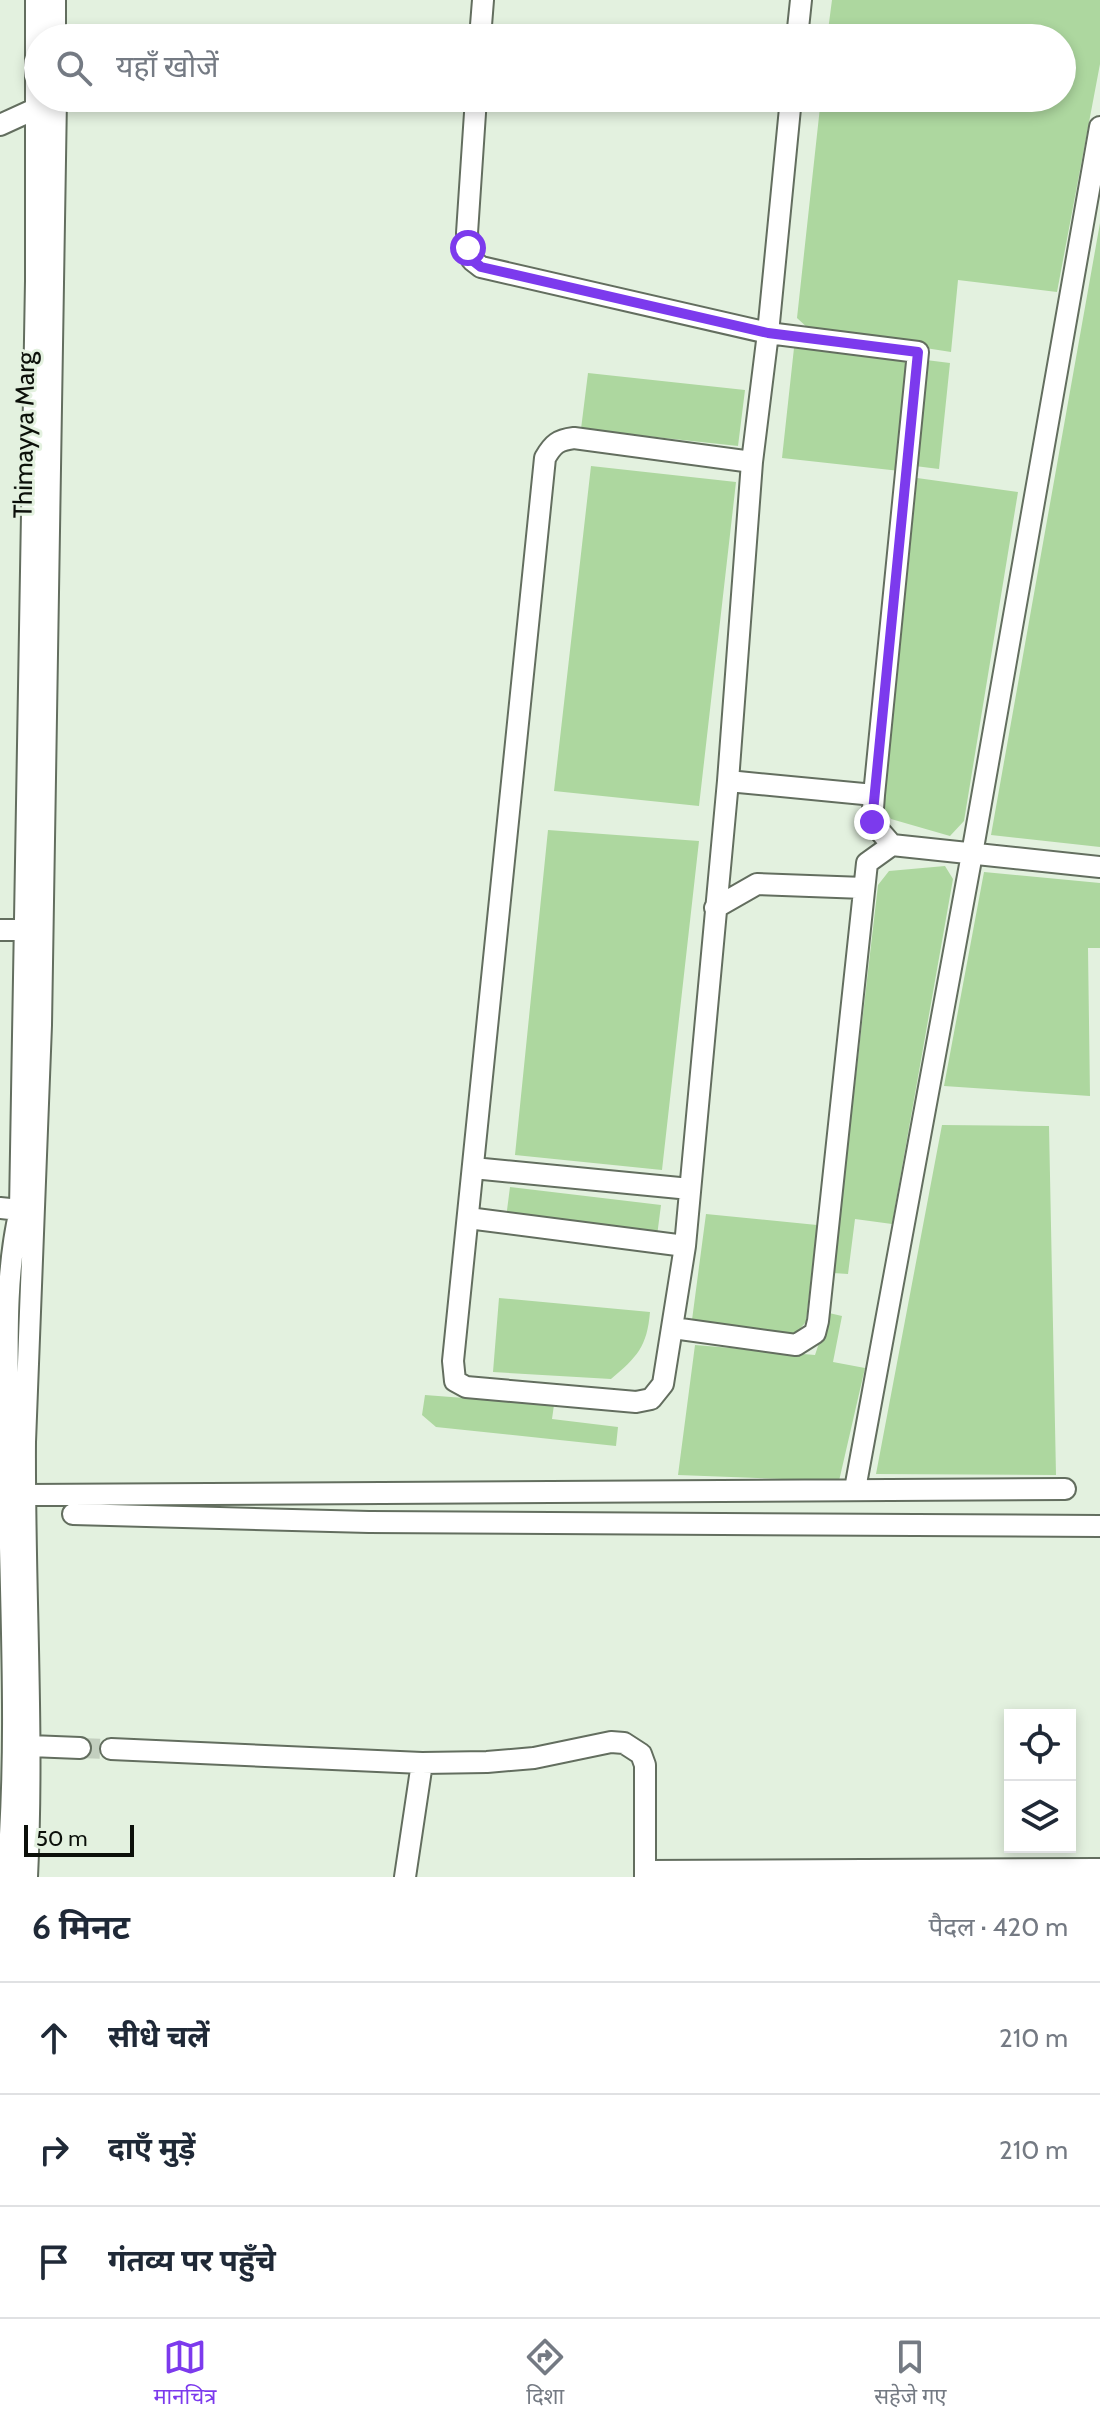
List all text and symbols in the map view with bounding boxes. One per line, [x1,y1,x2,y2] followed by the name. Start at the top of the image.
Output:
[24,24,1076,112] search box
[52,46,96,90] icon: search
[116,48,218,85] text: यहाँ खोजें
[450,230,486,266] route start
[7,350,41,519] street label: Thimayya Marg
[854,804,890,840] route end
[1004,1709,1076,1853] map controls
[1004,1709,1076,1781] button: locate
[1004,1781,1076,1853] button: layers
[24,1821,134,1857] scale bar
[36,1825,88,1852] text: 50 m
[32,1906,130,1948] text: 6 मिनट
[928,1911,1068,1943] text: पैदल · 420 m
[32,2016,76,2060] icon: ahead
[108,2018,209,2055] text: सीधे चलें
[999,2022,1068,2054] text: 210 m
[32,2128,76,2172] icon: right
[108,2130,195,2167] text: दाएँ मुड़ें
[999,2134,1068,2166] text: 210 m
[32,2240,76,2284] icon: arrive
[108,2242,276,2279] text: गंतव्य पर पहुँचे
[153,2335,216,2413] tab: मानचित्र
[523,2335,567,2413] tab: दिशा
[874,2335,947,2413] tab: सहेजे गए

